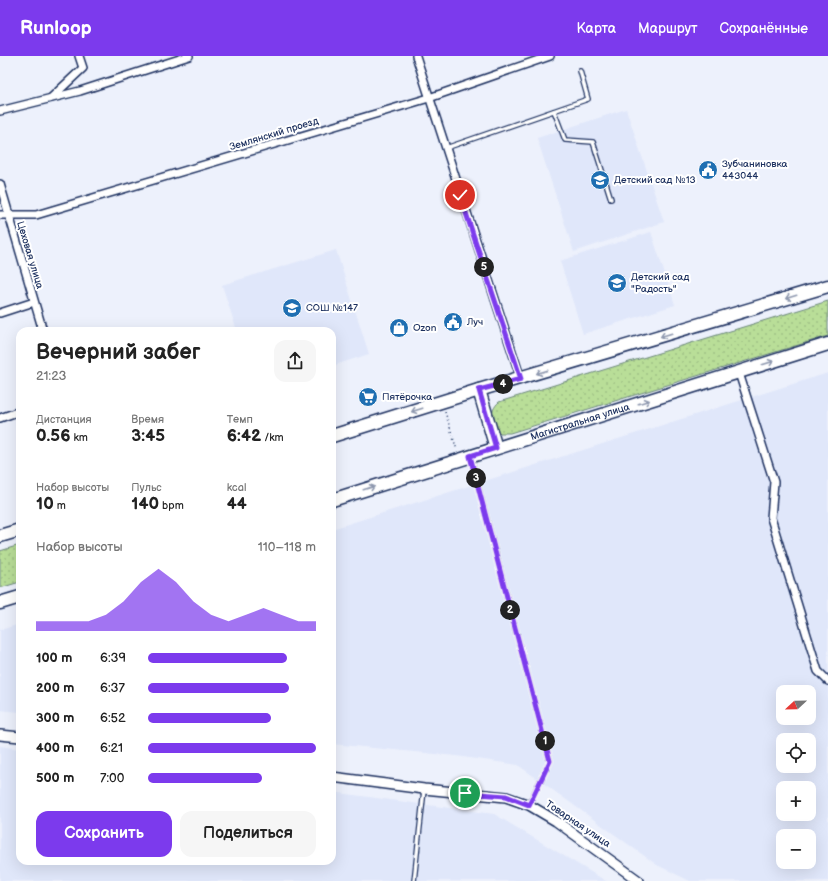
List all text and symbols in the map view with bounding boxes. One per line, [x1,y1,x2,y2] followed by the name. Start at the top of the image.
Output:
[20,17,92,40] text: Runloop
[577,20,616,37] text: Карта
[638,20,698,37] text: Маршрут
[720,20,808,37] text: Сохранённые
[228,115,320,153] street label: Землянский проезд
[722,158,788,182] place label: Зубчаниновка 443044
[697,159,719,181] public building icon: Зубчаниновка 443044
[589,169,611,191] school or university icon: Детский сад №13
[614,174,696,186] place label: Детский сад №13
[443,178,477,212] pin
[449,184,471,206] icon: check
[14,220,46,290] street label: Цеховая улица
[474,257,494,277] pin: 5
[481,260,487,273] text: 5
[631,271,689,295] place label: Детский сад "Радость"
[606,272,628,294] school or university icon: Детский сад "Радость"
[784,294,797,301] one-way arrow
[281,297,303,319] school or university icon: СОШ №147
[306,302,358,314] place label: СОШ №147
[442,311,464,333] public building icon: Луч
[466,316,483,328] place label: Луч
[388,317,410,339] shop icon: Ozon
[413,322,437,334] place label: Ozon
[660,332,673,339] one-way arrow
[36,339,200,366] text: Вечерний забег
[274,340,316,382] button: share
[761,359,774,366] one-way arrow
[36,368,67,384] text: 21:23
[535,369,548,376] one-way arrow
[493,374,513,394] pin: 4
[500,377,506,390] text: 4
[357,386,379,408] supermarket icon: Пятёрочка
[382,391,432,403] place label: Пятёрочка
[637,398,650,405] one-way arrow
[529,401,631,443] street label: Магистральная улица
[411,407,424,414] one-way arrow
[36,413,92,426] text: Дистанция
[131,413,164,426] text: Время
[227,413,253,426] text: Темп
[36,426,70,446] text: 0.56
[131,426,165,446] text: 3:45
[227,426,261,446] text: 6:42
[70,431,88,444] text: km
[261,431,284,444] text: /km
[466,468,486,488] pin: 3
[473,471,479,484] text: 3
[36,481,109,494] text: Набор высоты
[131,481,162,494] text: Пульс
[227,481,246,494] text: kcal
[363,484,376,491] one-way arrow
[36,494,54,514] text: 10
[131,494,159,514] text: 140
[227,494,247,514] text: 44
[54,499,66,512] text: m
[159,499,184,512] text: bpm
[36,539,123,555] text: Набор высоты
[258,539,316,555] text: 110–118 m
[500,600,520,620] pin: 2
[507,603,513,616] text: 2
[36,650,72,666] text: 100 m
[100,650,126,666] text: 6:39
[36,680,74,696] text: 200 m
[100,680,125,696] text: 6:37
[776,685,816,725] north arrow
[776,685,816,869] map controls
[36,710,74,726] text: 300 m
[100,710,126,726] text: 6:52
[535,731,555,751] pin: 1
[776,733,816,773] button: locate
[543,734,547,747] text: 1
[36,740,74,756] text: 400 m
[100,740,123,756] text: 6:21
[36,770,74,786] text: 500 m
[100,770,124,786] text: 7:00
[448,776,482,810] pin
[776,781,816,821] button: +
[454,782,476,804] icon: arrive
[543,798,613,850] street label: Товарная улица
[36,811,172,857] button: Сохранить
[180,811,316,857] button: Поделиться
[776,829,816,869] button: −

